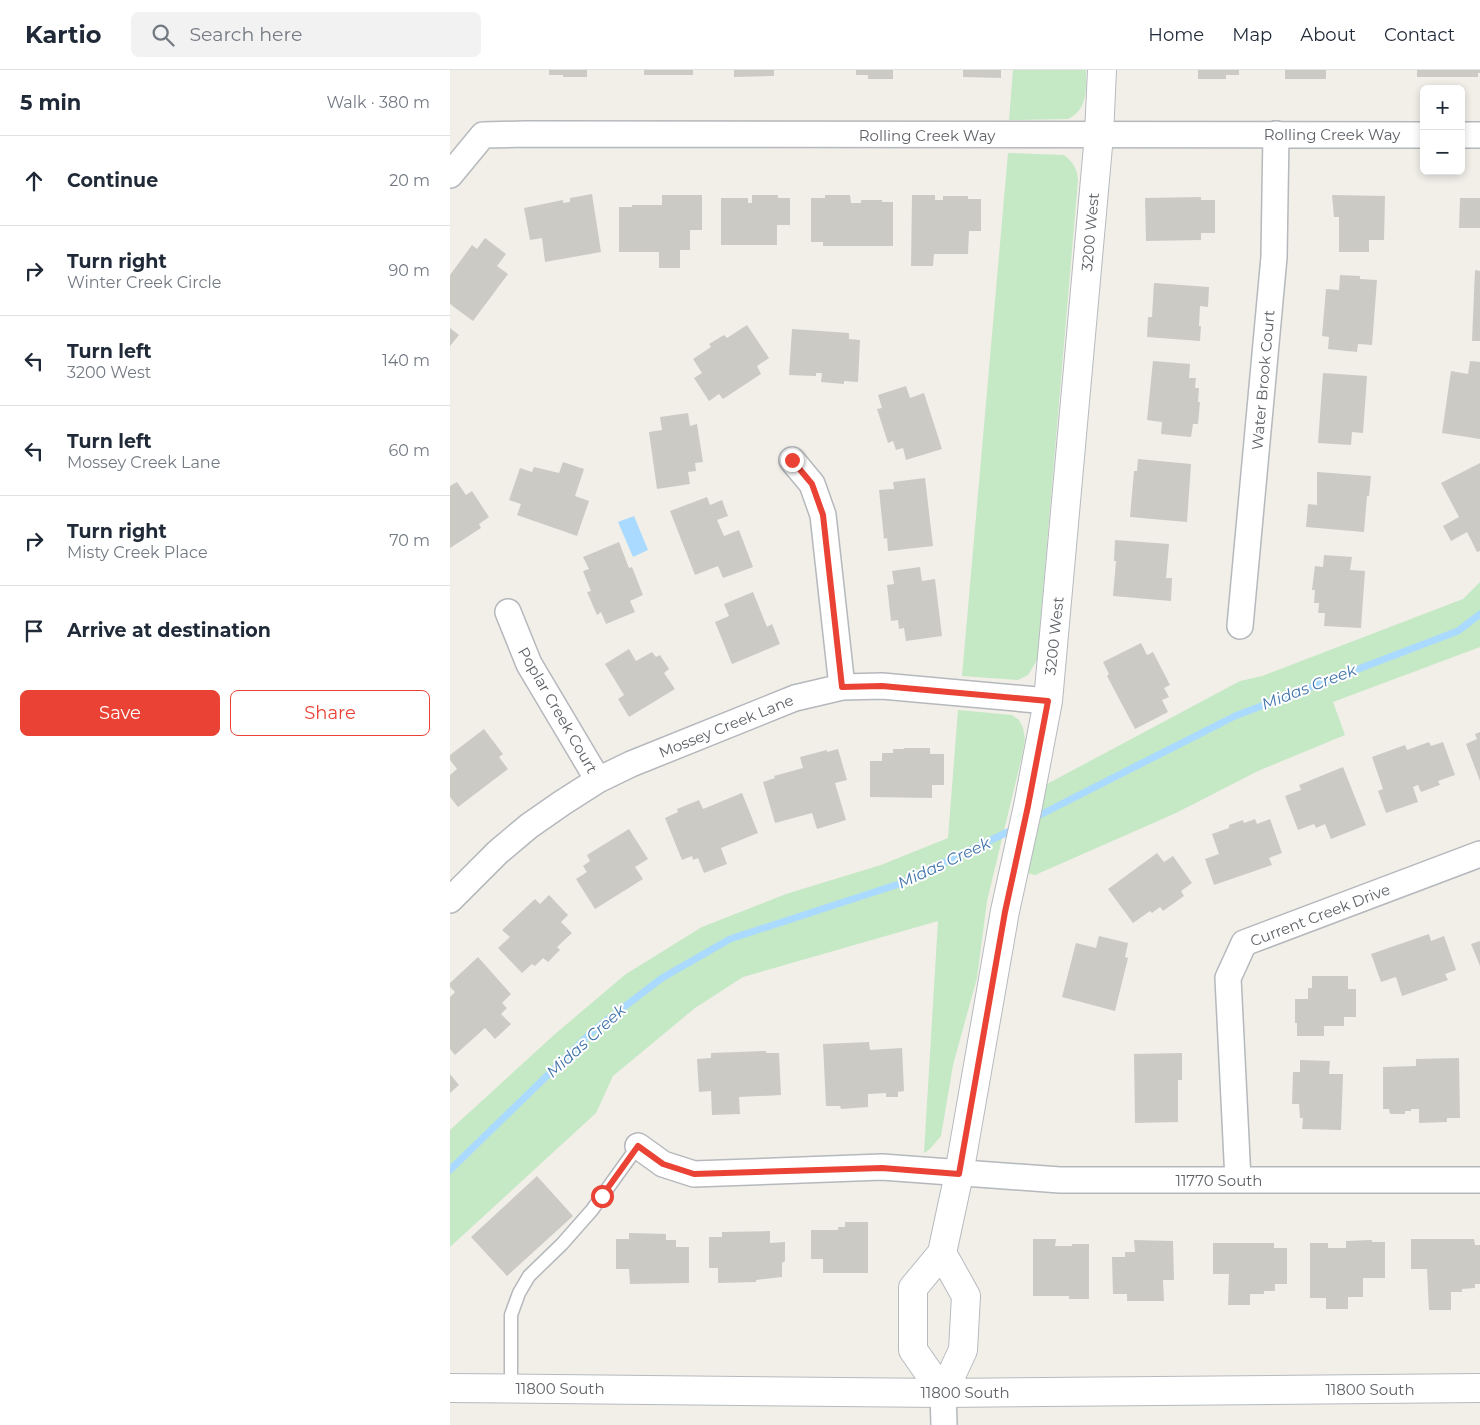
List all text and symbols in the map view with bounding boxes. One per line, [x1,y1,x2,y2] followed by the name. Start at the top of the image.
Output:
[131,12,481,57] search box
[25,20,101,49] text: Kartio
[149,21,177,49] icon: search
[189,23,302,46] text: Search here
[1148,24,1204,46] text: Home
[1232,24,1272,46] text: Map
[1300,24,1356,46] text: About
[1384,24,1455,46] text: Contact
[1420,85,1465,175] map controls
[1420,85,1465,130] button: +
[20,90,81,115] text: 5 min
[326,93,430,112] text: Walk · 380 m
[1264,125,1401,144] street label: Rolling Creek Way
[859,126,996,145] street label: Rolling Creek Way
[1420,130,1465,175] button: −
[20,167,48,195] icon: ahead
[67,169,158,192] text: Continue
[389,171,430,190] text: 20 m
[1077,192,1103,272] street label: 3200 West
[67,250,167,273] text: Turn right
[20,257,48,285] icon: right
[388,261,430,280] text: 90 m
[67,273,221,292] text: Winter Creek Circle
[1247,309,1279,451] street label: Water Brook Court
[67,340,152,363] text: Turn left
[20,347,48,375] icon: left
[382,351,430,370] text: 140 m
[67,363,151,382] text: 3200 West
[67,430,152,453] text: Turn left
[20,437,48,465] icon: left
[388,441,430,460] text: 60 m
[781,449,804,472] route end
[67,453,220,472] text: Mossey Creek Lane
[67,520,167,543] text: Turn right
[20,527,48,555] icon: right
[389,531,430,550] text: 70 m
[67,543,208,562] text: Misty Creek Place
[1040,596,1068,676] street label: 3200 West
[20,617,48,645] icon: arrive
[67,619,271,642] text: Arrive at destination
[514,644,602,776] street label: Poplar Creek Court
[1259,660,1360,714] water label: Midas Creek
[20,690,220,736] button: Save
[230,690,430,736] button: Share
[656,690,796,762] street label: Mossey Creek Lane
[895,833,995,893] water label: Midas Creek
[1247,880,1393,950] street label: Current Creek Drive
[543,1000,631,1081] water label: Midas Creek
[1175,1171,1263,1190] street label: 11770 South
[591,1185,614,1208] route start
[515,1379,605,1398] street label: 11800 South
[1325,1380,1415,1399] street label: 11800 South
[920,1383,1010,1402] street label: 11800 South

